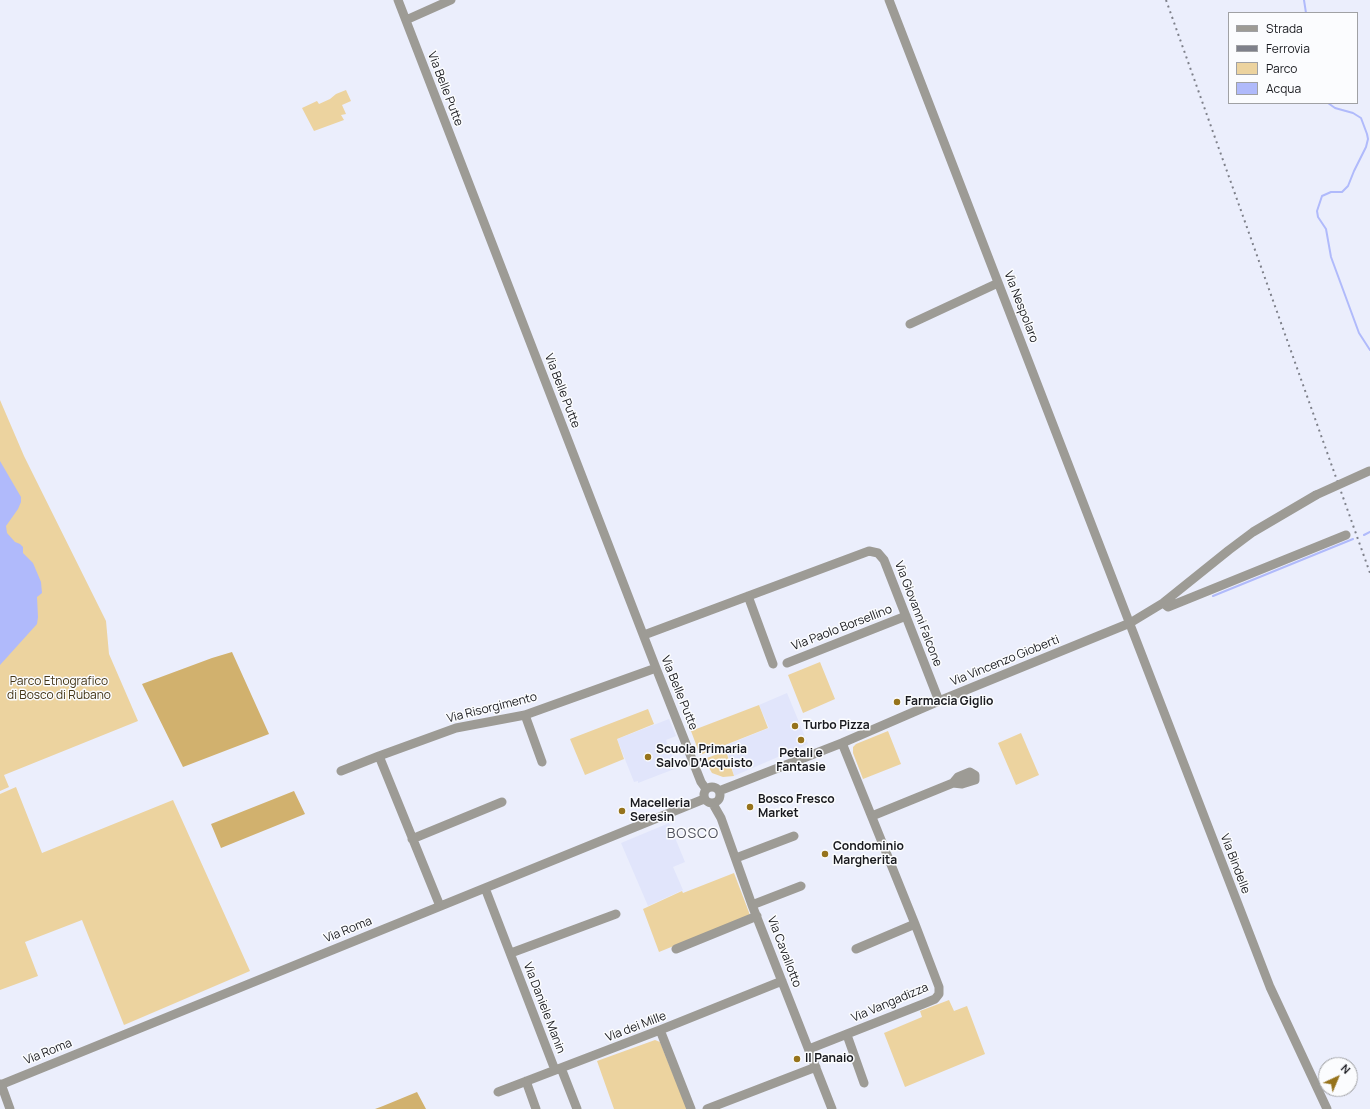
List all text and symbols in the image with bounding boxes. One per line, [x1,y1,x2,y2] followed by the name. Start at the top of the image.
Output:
[1228,12,1358,104] legend
[1266,20,1303,37] text: Strada
[1266,40,1310,57] text: Ferrovia
[424,50,466,128] street label: Via Belle Putte
[1266,60,1297,77] text: Parco
[1266,80,1301,97] text: Acqua
[1001,269,1041,345] street label: Via Nespolaro
[541,352,583,430] street label: Via Belle Putte
[891,559,945,669] street label: Via Giovanni Falcone
[790,602,894,654] street label: Via Paolo Borsellino
[949,633,1061,689] street label: Via Vincenzo Gioberti
[658,654,700,732] street label: Via Belle Putte
[7,675,111,703] park label: Parco Etnografico di Bosco di Rubano
[445,690,539,726] street label: Via Risorgimento
[905,695,994,709] place label: Farmacia Giglio
[892,697,902,707] marker: Farmacia Giglio
[803,719,870,733] place label: Turbo Pizza
[790,721,800,731] marker: Turbo Pizza
[796,735,806,745] marker: Petali e Fantasie
[656,743,753,771] place label: Scuola Primaria Salvo D’Acquisto
[776,747,826,775] place label: Petali e Fantasie
[643,752,653,762] marker: Scuola Primaria Salvo D’Acquisto
[758,793,835,821] place label: Bosco Fresco Market
[630,797,690,825] place label: Macelleria Seresin
[745,802,755,812] marker: Bosco Fresco Market
[617,806,627,816] marker: Macelleria Seresin
[667,826,719,842] district label: BOSCO
[1217,832,1253,896] street label: Via Bindelle
[833,840,904,868] place label: Condominio Margherita
[820,849,830,859] marker: Condominio Margherita
[322,914,374,946] street label: Via Roma
[764,914,804,990] street label: Via Cavallotto
[520,960,568,1056] street label: Via Daniele Manin
[849,980,931,1026] street label: Via Vangadizza
[604,1009,668,1045] street label: Via dei Mille
[22,1036,74,1068] street label: Via Roma
[805,1052,854,1066] place label: Il Panaio
[792,1054,802,1064] marker: Il Panaio
[1318,1057,1358,1097] north arrow
[1338,1061,1354,1077] text: N

